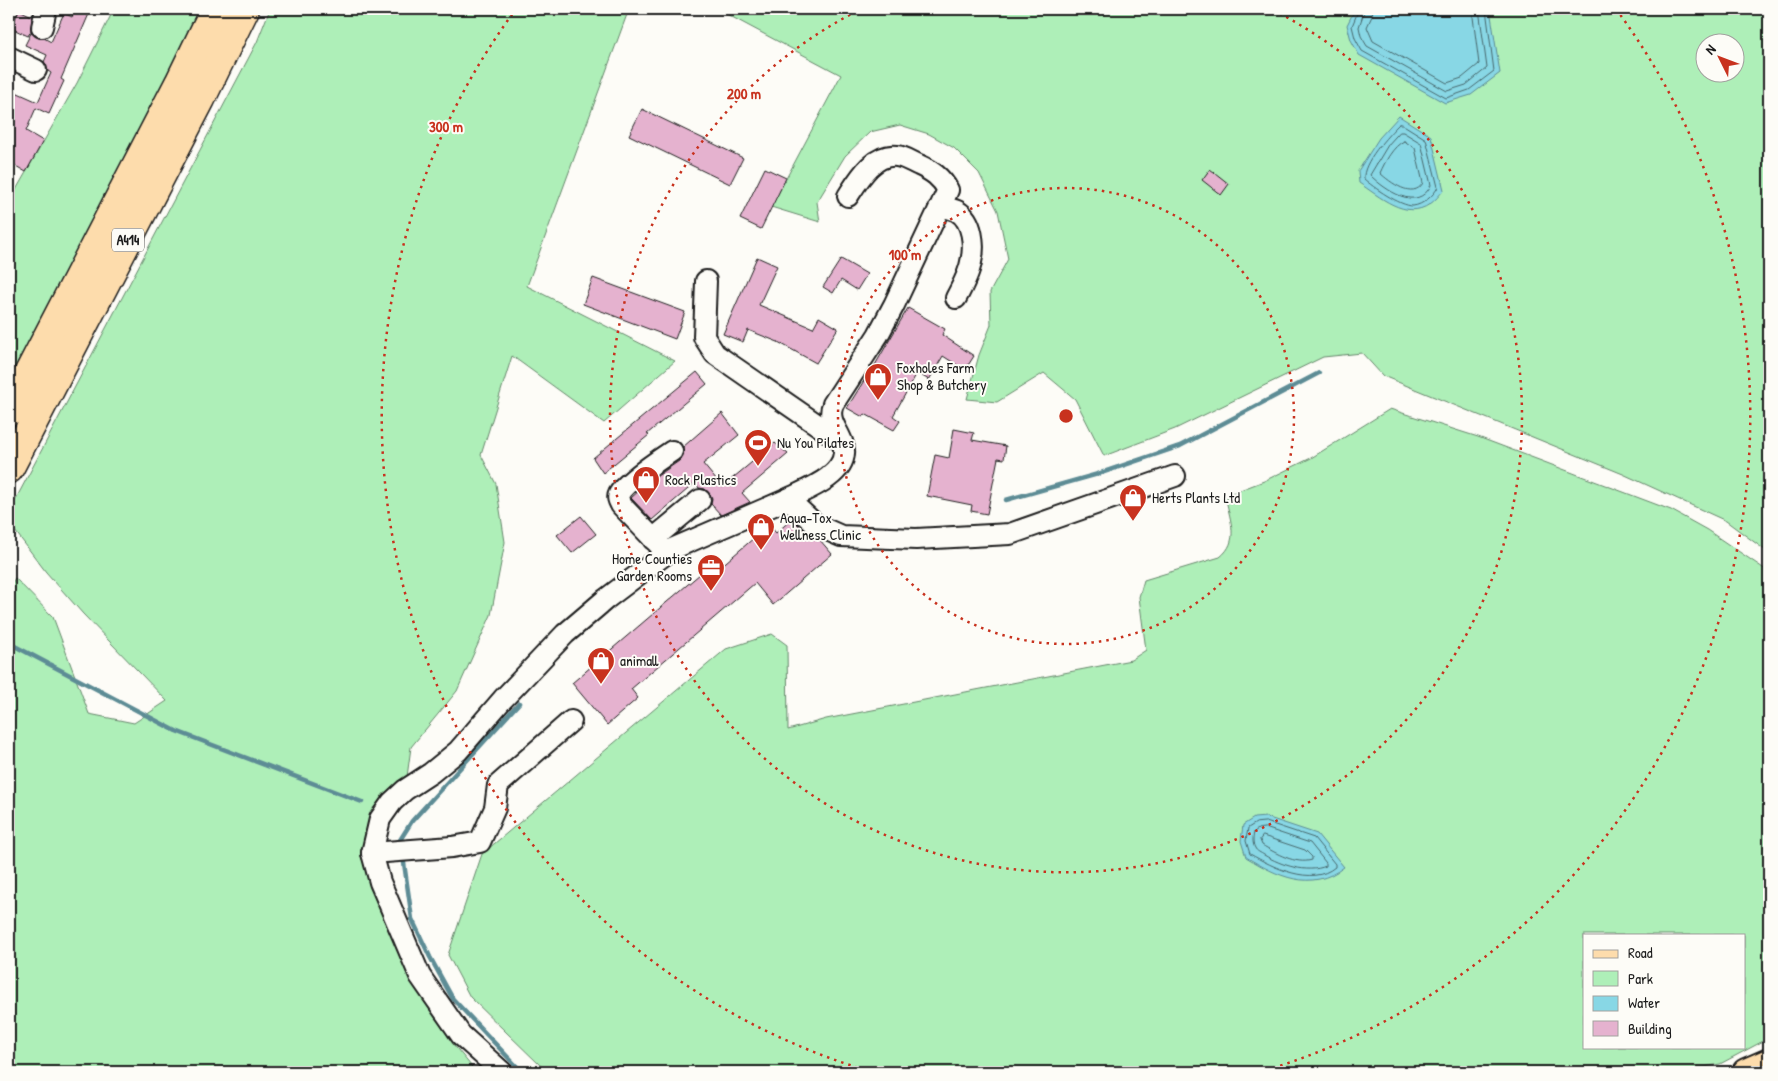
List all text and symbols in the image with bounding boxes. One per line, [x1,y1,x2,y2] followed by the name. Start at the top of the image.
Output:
[1696,32,1746,82] north arrow
[1700,39,1720,58] text: N
[727,83,761,104] text: 200 m
[429,116,463,137] text: 300 m
[112,228,144,252] road number: A414
[889,244,921,265] text: 100 m
[896,357,986,395] place label: Foxholes Farm Shop & Butchery
[863,362,893,401] shop icon: Foxholes Farm Shop & Butchery
[1057,407,1075,425] centre of rings
[743,428,773,467] sports icon: Nu You Pilates
[777,432,854,453] place label: Nu You Pilates
[631,465,661,504] shop icon: Rock Plastics
[665,469,737,490] place label: Rock Plastics
[1118,483,1148,522] shop icon: Herts Plants Ltd
[1152,487,1240,508] place label: Herts Plants Ltd
[780,507,861,545] place label: Aqua-Tox Wellness Clinic
[746,512,776,551] shop icon: Aqua-Tox Wellness Clinic
[612,548,692,586] place label: Home Counties Garden Rooms
[696,553,726,592] office icon: Home Counties Garden Rooms
[586,646,616,685] shop icon: animall
[620,650,659,671] place label: animall
[1583,934,1746,1048] legend
[1628,942,1653,963] text: Road
[1628,968,1653,989] text: Park
[1628,992,1660,1013] text: Water
[1628,1018,1672,1039] text: Building

